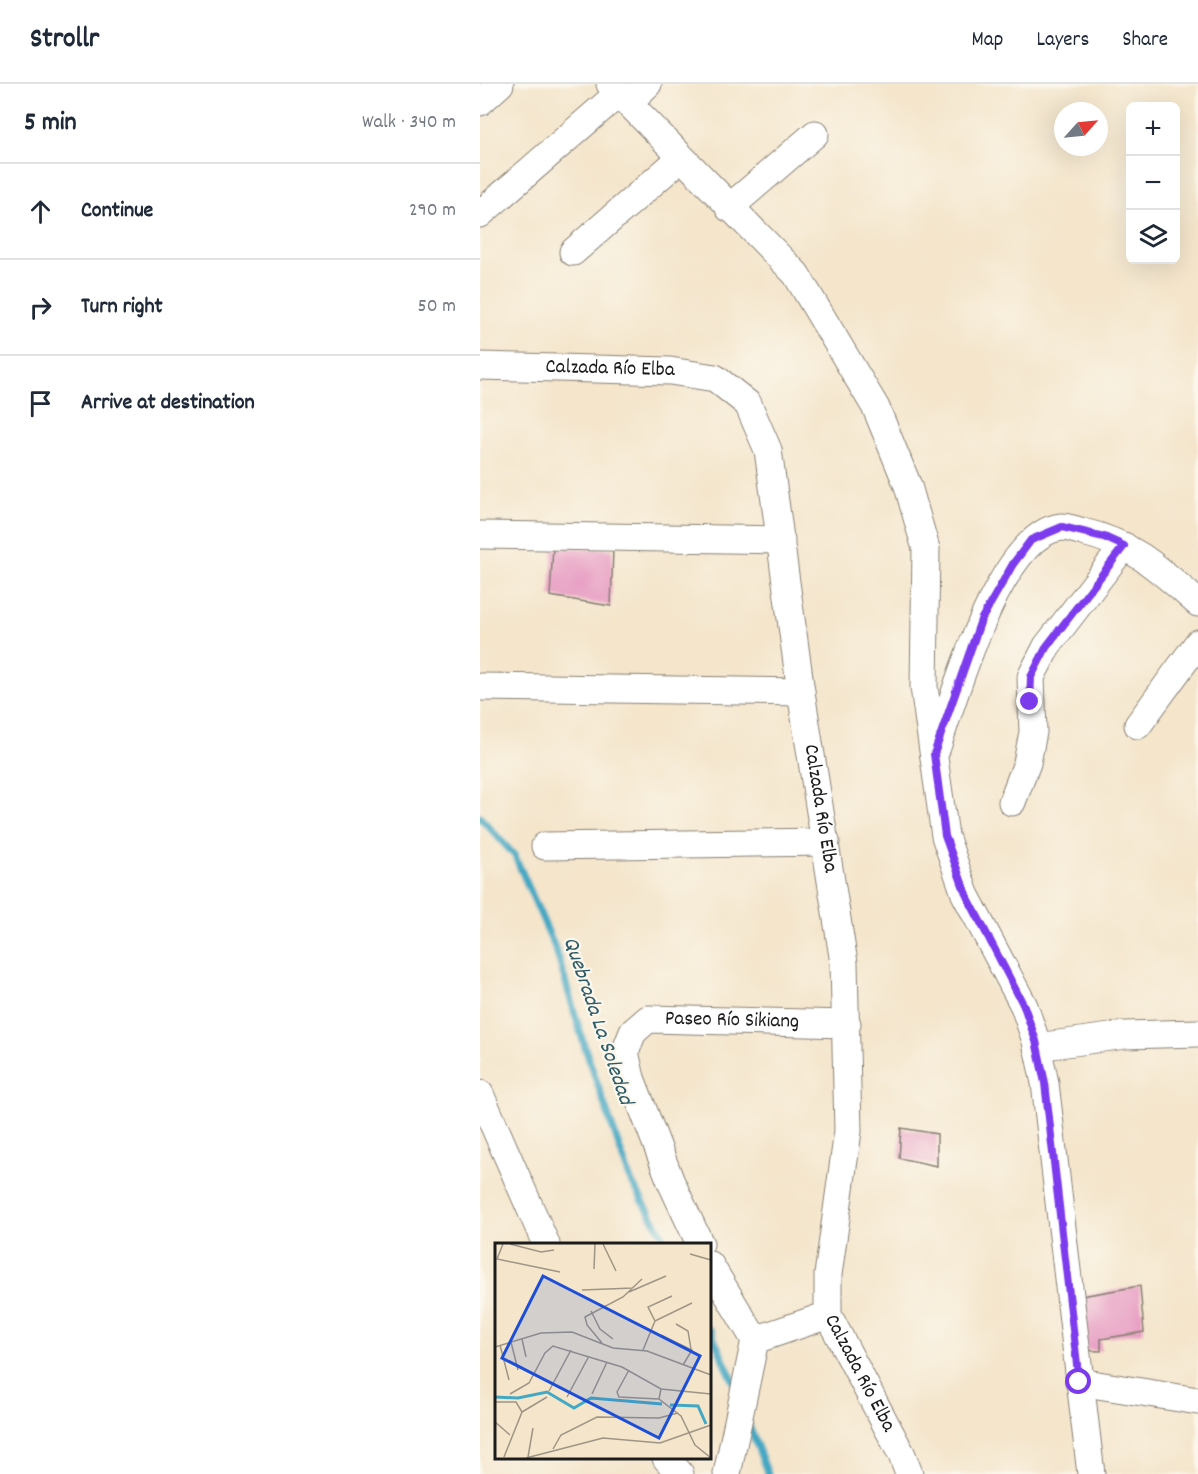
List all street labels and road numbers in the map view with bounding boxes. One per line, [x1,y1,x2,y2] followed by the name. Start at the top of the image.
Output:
[545,353,676,386] street label: Calzada Río Elba
[795,742,845,876] street label: Calzada Río Elba
[665,1004,800,1038] street label: Paseo Río Sikiang
[815,1309,903,1439] street label: Calzada Río Elba

